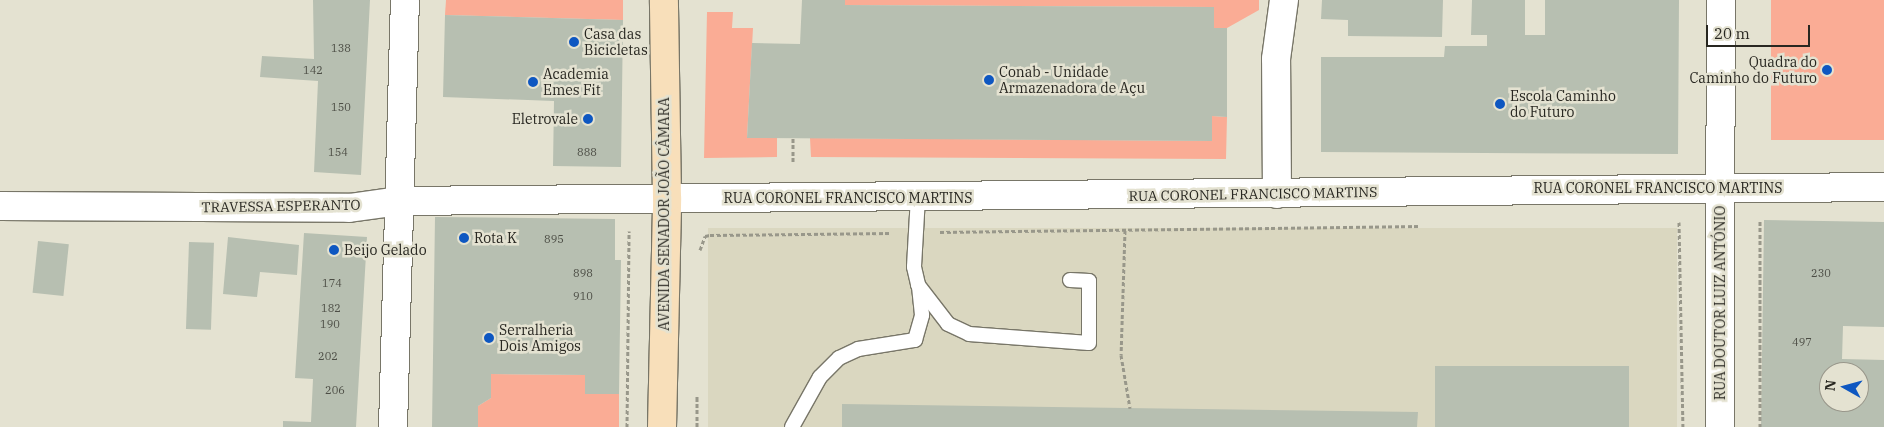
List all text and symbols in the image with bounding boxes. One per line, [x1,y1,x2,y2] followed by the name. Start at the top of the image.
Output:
[1709,15,1813,47] scale bar
[1714,24,1750,43] text: 20 m
[584,26,648,58] place label: Casa das Bicicletas
[568,36,580,48] marker: Casa das Bicicletas
[331,41,351,55] house number: 138
[1689,54,1817,86] place label: Quadra do Caminho do Futuro
[303,63,323,77] house number: 142
[999,64,1145,96] place label: Conab - Unidade Armazenadora de Açu
[1821,64,1833,76] marker: Quadra do Caminho do Futuro
[543,66,609,98] place label: Academia Emes Fit
[983,74,995,86] marker: Conab - Unidade Armazenadora de Açu
[527,76,539,88] marker: Academia Emes Fit
[1510,88,1616,120] place label: Escola Caminho do Futuro
[656,97,672,331] street label: AVENIDA SENADOR JOÃO CÂMARA
[1494,98,1506,110] marker: Escola Caminho do Futuro
[331,100,351,114] house number: 150
[512,111,578,127] place label: Eletrovale
[582,113,594,125] marker: Eletrovale
[328,145,348,159] house number: 154
[577,145,597,159] house number: 888
[1534,180,1782,196] street label: RUA CORONEL FRANCISCO MARTINS
[1128,183,1378,205] street label: RUA CORONEL FRANCISCO MARTINS
[724,190,972,206] street label: RUA CORONEL FRANCISCO MARTINS
[201,196,361,216] street label: TRAVESSA ESPERANTO
[1712,206,1728,400] street label: RUA DOUTOR LUIZ ANTÓNIO
[474,230,517,246] place label: Rota K
[458,232,470,244] marker: Rota K
[544,232,564,246] house number: 895
[344,242,427,258] place label: Beijo Gelado
[328,244,340,256] marker: Beijo Gelado
[573,266,593,280] house number: 898
[1811,266,1831,280] house number: 230
[322,276,342,290] house number: 174
[573,289,593,303] house number: 910
[321,301,341,315] house number: 182
[320,317,340,331] house number: 190
[499,322,581,354] place label: Serralheria Dois Amigos
[483,332,495,344] marker: Serralheria Dois Amigos
[1792,335,1812,349] house number: 497
[318,349,338,363] house number: 202
[1819,362,1869,412] north arrow
[1820,379,1840,392] text: N
[325,383,345,397] house number: 206

